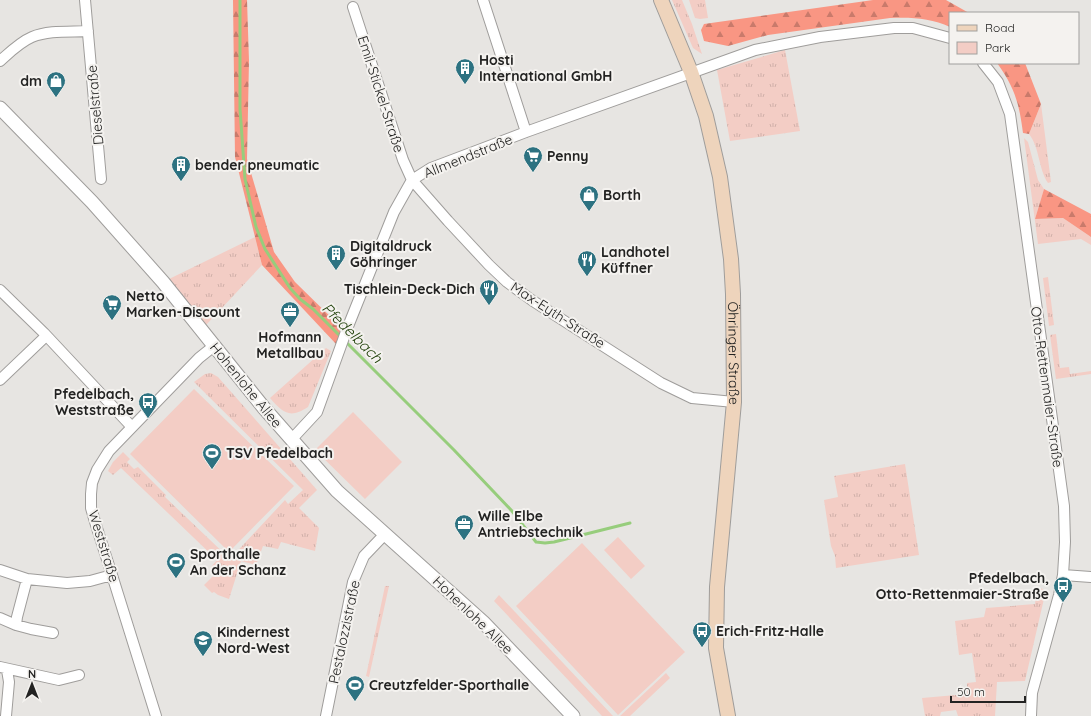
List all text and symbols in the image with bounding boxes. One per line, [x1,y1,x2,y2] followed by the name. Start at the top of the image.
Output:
[949,12,1079,64] legend
[985,20,1015,35] text: Road
[354,33,408,155] street label: Emil-Stickel-Straße
[985,40,1010,55] text: Park
[479,51,612,85] place label: Hosti International GmbH
[454,57,476,85] building icon: Hosti International GmbH
[83,64,107,146] street label: Dieselstraße
[45,70,67,98] shop icon: dm
[20,72,42,90] place label: dm
[421,130,515,182] street label: Allmendstraße
[522,145,544,173] supermarket icon: Penny
[547,147,588,165] place label: Penny
[170,154,192,182] building icon: bender pneumatic
[195,156,319,174] place label: bender pneumatic
[578,184,600,212] shop icon: Borth
[603,186,641,204] place label: Borth
[350,237,432,271] place label: Digitaldruck Göhringer
[325,243,347,271] building icon: Digitaldruck Göhringer
[601,243,669,277] place label: Landhotel Küffner
[576,249,598,277] restaurant icon: Landhotel Küffner
[478,278,500,306] restaurant icon: Tischlein-Deck-Dich
[507,278,609,352] street label: Max-Eyth-Straße
[344,280,475,298] place label: Tischlein-Deck-Dich
[126,287,241,321] place label: Netto Marken-Discount
[101,293,123,321] supermarket icon: Netto Marken-Discount
[318,298,387,367] water label: Pfedelbach
[279,300,301,328] office icon: Hofmann Metallbau
[724,301,743,405] street label: Öhringer Straße
[1027,305,1067,469] street label: Otto-Rettenmaier-Straße
[256,328,324,362] place label: Hofmann Metallbau
[206,339,286,431] street label: Hohenlohe Allee
[54,385,134,419] place label: Pfedelbach, Weststraße
[137,391,159,419] bus stop icon: Pfedelbach, Weststraße
[201,442,223,470] sports icon: TSV Pfedelbach
[226,444,333,462] place label: TSV Pfedelbach
[478,507,583,541] place label: Wille Elbe Antriebstechnik
[85,508,123,584] street label: Weststraße
[453,513,475,541] office icon: Wille Elbe Antriebstechnik
[190,545,286,579] place label: Sporthalle An der Schanz
[165,551,187,579] sports icon: Sporthalle An der Schanz
[876,569,1049,603] place label: Pfedelbach, Otto-Rettenmaier-Straße
[429,572,517,658] street label: Hohenlohe Allee
[1052,575,1074,603] bus stop icon: Pfedelbach, Otto-Rettenmaier-Straße
[324,579,364,685] street label: Pestalozzistraße
[691,620,713,648] bus stop icon: Erich-Fritz-Halle
[716,622,824,640] place label: Erich-Fritz-Halle
[217,623,290,657] place label: Kindernest Nord-West
[192,629,214,657] school or university icon: Kindernest Nord-West
[12,664,52,704] north arrow
[28,667,36,681] text: N
[344,674,366,702] sports icon: Creutzfelder-Sporthalle
[369,676,529,694] place label: Creutzfelder-Sporthalle
[951,678,1025,704] scale bar
[957,684,985,699] text: 50 m

